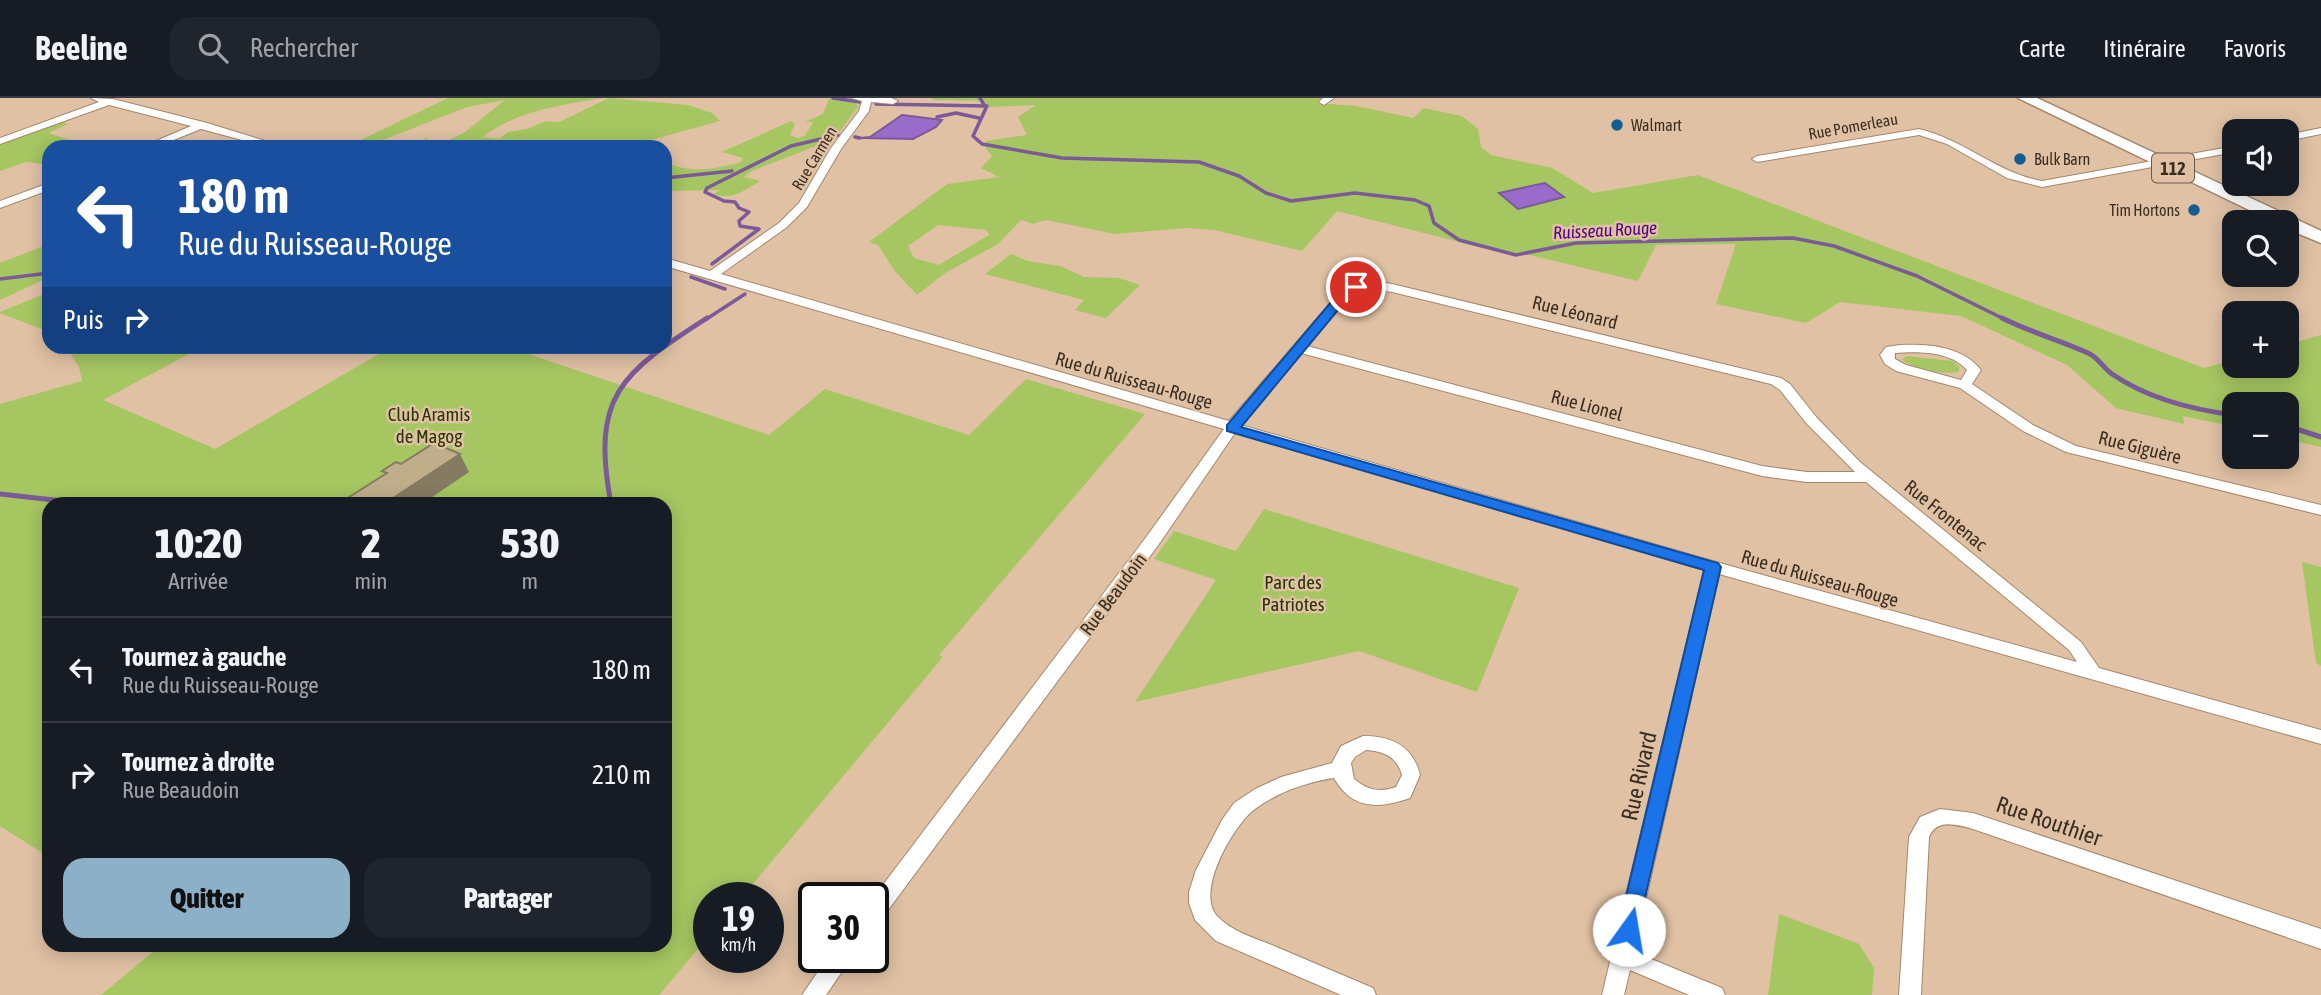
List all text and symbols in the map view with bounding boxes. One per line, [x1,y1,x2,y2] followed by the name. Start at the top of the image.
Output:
[170,17,660,80] search box
[35,29,128,67] text: Beeline
[194,29,232,67] icon: search
[250,33,358,63] text: Rechercher
[2019,35,2065,62] text: Carte
[2103,35,2186,62] text: Itinéraire
[2224,35,2286,62] text: Favoris
[1807,109,1899,143] street label: Rue Pomerleau
[1631,116,1682,134] place label: Walmart
[1609,117,1625,133] marker: Walmart
[2222,119,2299,469] map controls
[2222,119,2299,196] button: sound
[788,123,840,193] street label: Rue Carmen
[2034,150,2090,168] place label: Bulk Barn
[2012,151,2028,167] marker: Bulk Barn
[2152,154,2194,182] road number: 112
[178,167,289,223] text: 180 m
[63,168,154,259] icon: left
[2109,201,2180,219] place label: Tim Hortons
[2186,202,2202,218] marker: Tim Hortons
[2222,210,2299,287] button: search
[1552,217,1658,243] water label: Ruisseau Rouge
[178,225,452,262] text: Rue du Ruisseau-Rouge
[1326,257,1386,317] pin
[1337,268,1375,306] icon: arrive
[1530,291,1620,333] street label: Rue Léonard
[117,301,155,339] icon: right
[2222,301,2299,378] button: +
[63,305,103,335] text: Puis
[1053,347,1215,413] street label: Rue du Ruisseau-Rouge
[1549,385,1625,425] street label: Rue Lionel
[2222,392,2299,469] button: −
[388,403,471,447] park label: Club Aramis de Magog
[2096,426,2184,468] street label: Rue Giguère
[1900,475,1993,556] street label: Rue Frontenac
[155,519,242,567] text: 10:20
[361,519,381,567] text: 2
[500,519,559,567] text: 530
[1739,545,1901,611] street label: Rue du Ruisseau-Rouge
[1075,549,1151,639] street label: Rue Beaudoin
[168,568,228,594] text: Arrivée
[355,568,388,594] text: min
[521,568,538,594] text: m
[1262,571,1325,615] park label: Parc des Patriotes
[122,642,287,672] text: Tournez à gauche
[63,651,101,689] icon: left
[592,655,651,685] text: 180 m
[122,672,319,698] text: Rue du Ruisseau-Rouge
[1616,729,1662,823] street label: Rue Rivard
[122,747,275,777] text: Tournez à droite
[63,756,101,794] icon: right
[592,760,651,790] text: 210 m
[122,777,240,803] text: Rue Beaudoin
[1993,791,2106,852] street label: Rue Routhier
[63,858,350,938] button: Quitter
[364,858,651,938] button: Partager
[798,882,889,973] speed limit sign: 30
[1592,893,1666,967] position arrow
[722,898,755,938] text: 19
[721,934,756,955] text: km/h

